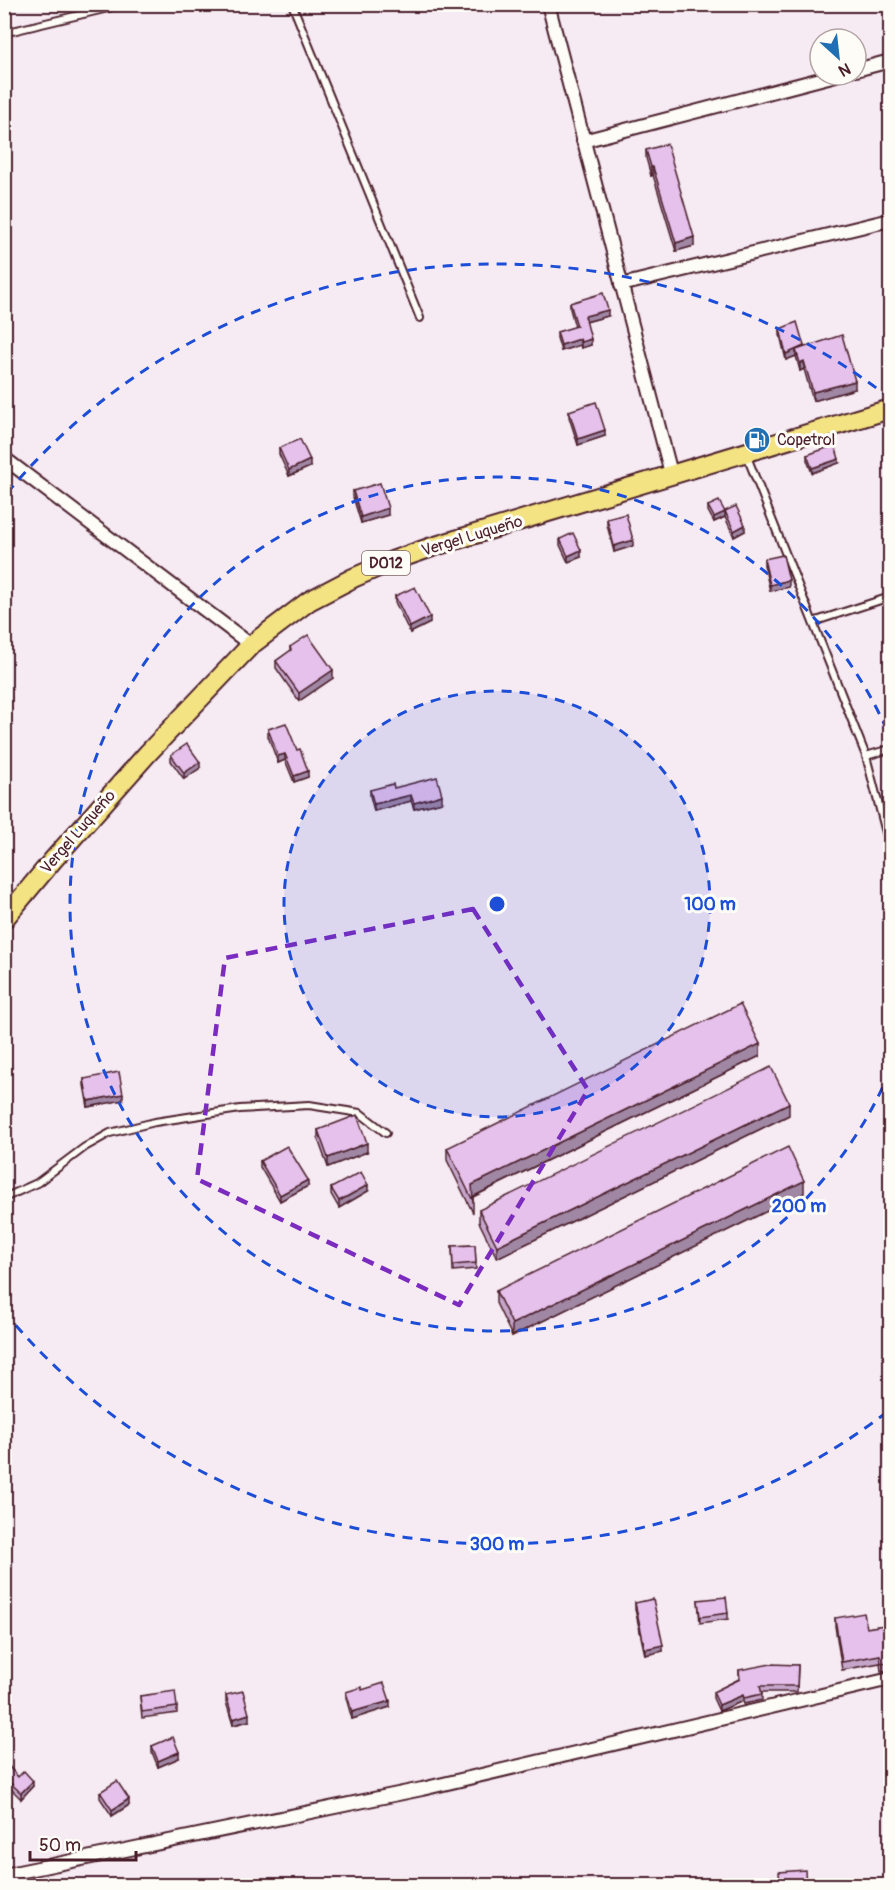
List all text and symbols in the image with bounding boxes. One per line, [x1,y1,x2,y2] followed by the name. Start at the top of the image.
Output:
[808,27,868,87] north arrow
[835,58,854,81] text: N
[742,425,772,455] fuel station icon: Copetrol
[777,430,835,450] place label: Copetrol
[419,511,525,561] street label: Vergel Luqueño
[362,551,410,575] road number: D012
[36,786,120,878] street label: Vergel Luqueño
[684,893,736,916] text: 100 m
[487,894,507,914] centre of rings
[772,1195,826,1218] text: 200 m
[470,1533,524,1556] text: 300 m
[30,1824,136,1862] scale bar
[39,1834,81,1857] text: 50 m

